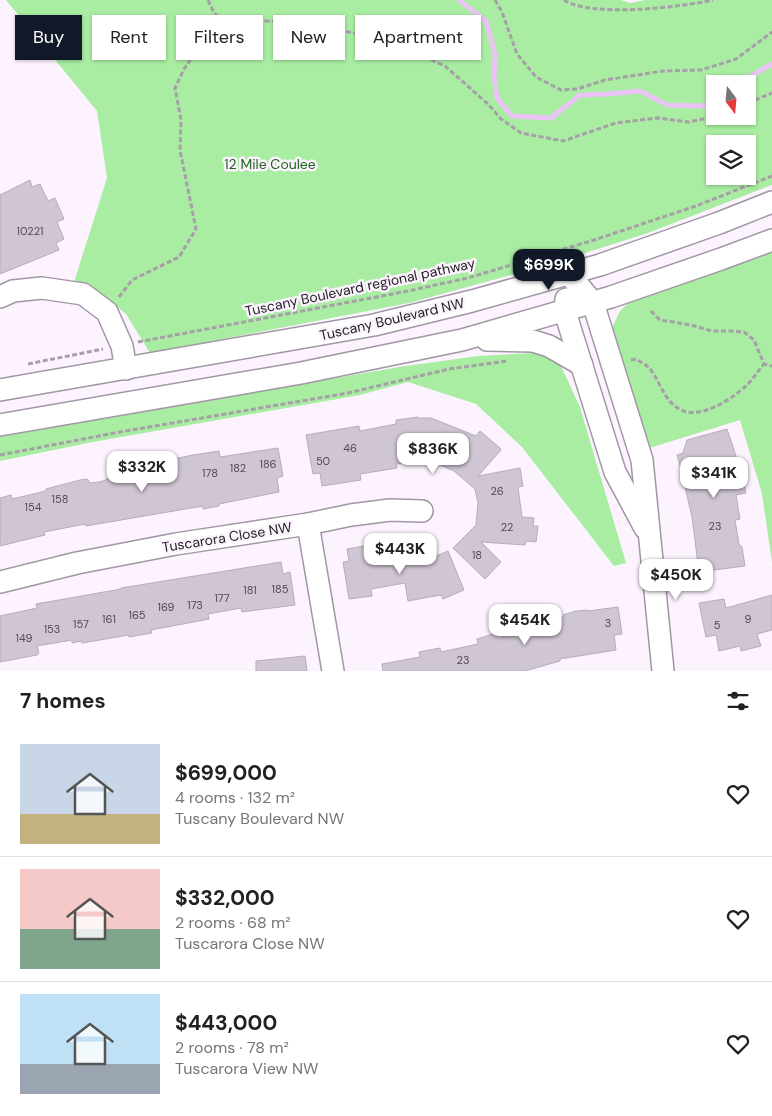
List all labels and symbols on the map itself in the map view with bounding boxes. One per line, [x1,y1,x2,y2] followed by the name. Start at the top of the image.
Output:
[706,75,756,125] north arrow
[224,155,316,173] park label: 12 Mile Coulee
[17,224,43,238] house number: 10221
[514,248,584,291] pin: $699K
[243,254,477,320] street label: Tuscany Boulevard regional pathway
[318,293,467,344] street label: Tuscany Boulevard NW
[398,432,468,475] pin: $836K
[343,441,357,455] house number: 46
[107,450,177,493] pin: $332K
[316,454,330,468] house number: 50
[679,456,749,499] pin: $341K
[259,457,277,471] house number: 186
[230,461,246,475] house number: 182
[202,466,218,480] house number: 178
[490,484,504,498] house number: 26
[52,492,68,506] house number: 158
[25,500,42,514] house number: 154
[161,518,294,556] street label: Tuscarora Close NW
[709,519,721,533] house number: 23
[501,520,513,534] house number: 22
[365,532,435,575] pin: $443K
[472,548,482,562] house number: 18
[641,558,711,601] pin: $450K
[272,582,289,596] house number: 185
[243,583,257,597] house number: 181
[214,591,230,605] house number: 177
[187,598,203,612] house number: 173
[157,600,175,614] house number: 169
[490,604,560,646] pin: $454K
[129,608,146,622] house number: 165
[102,612,116,626] house number: 161
[745,612,752,626] house number: 9
[605,616,611,630] house number: 3
[73,617,89,631] house number: 157
[714,618,721,632] house number: 5
[44,622,60,636] house number: 153
[15,631,33,645] house number: 149
[457,653,469,667] house number: 23

